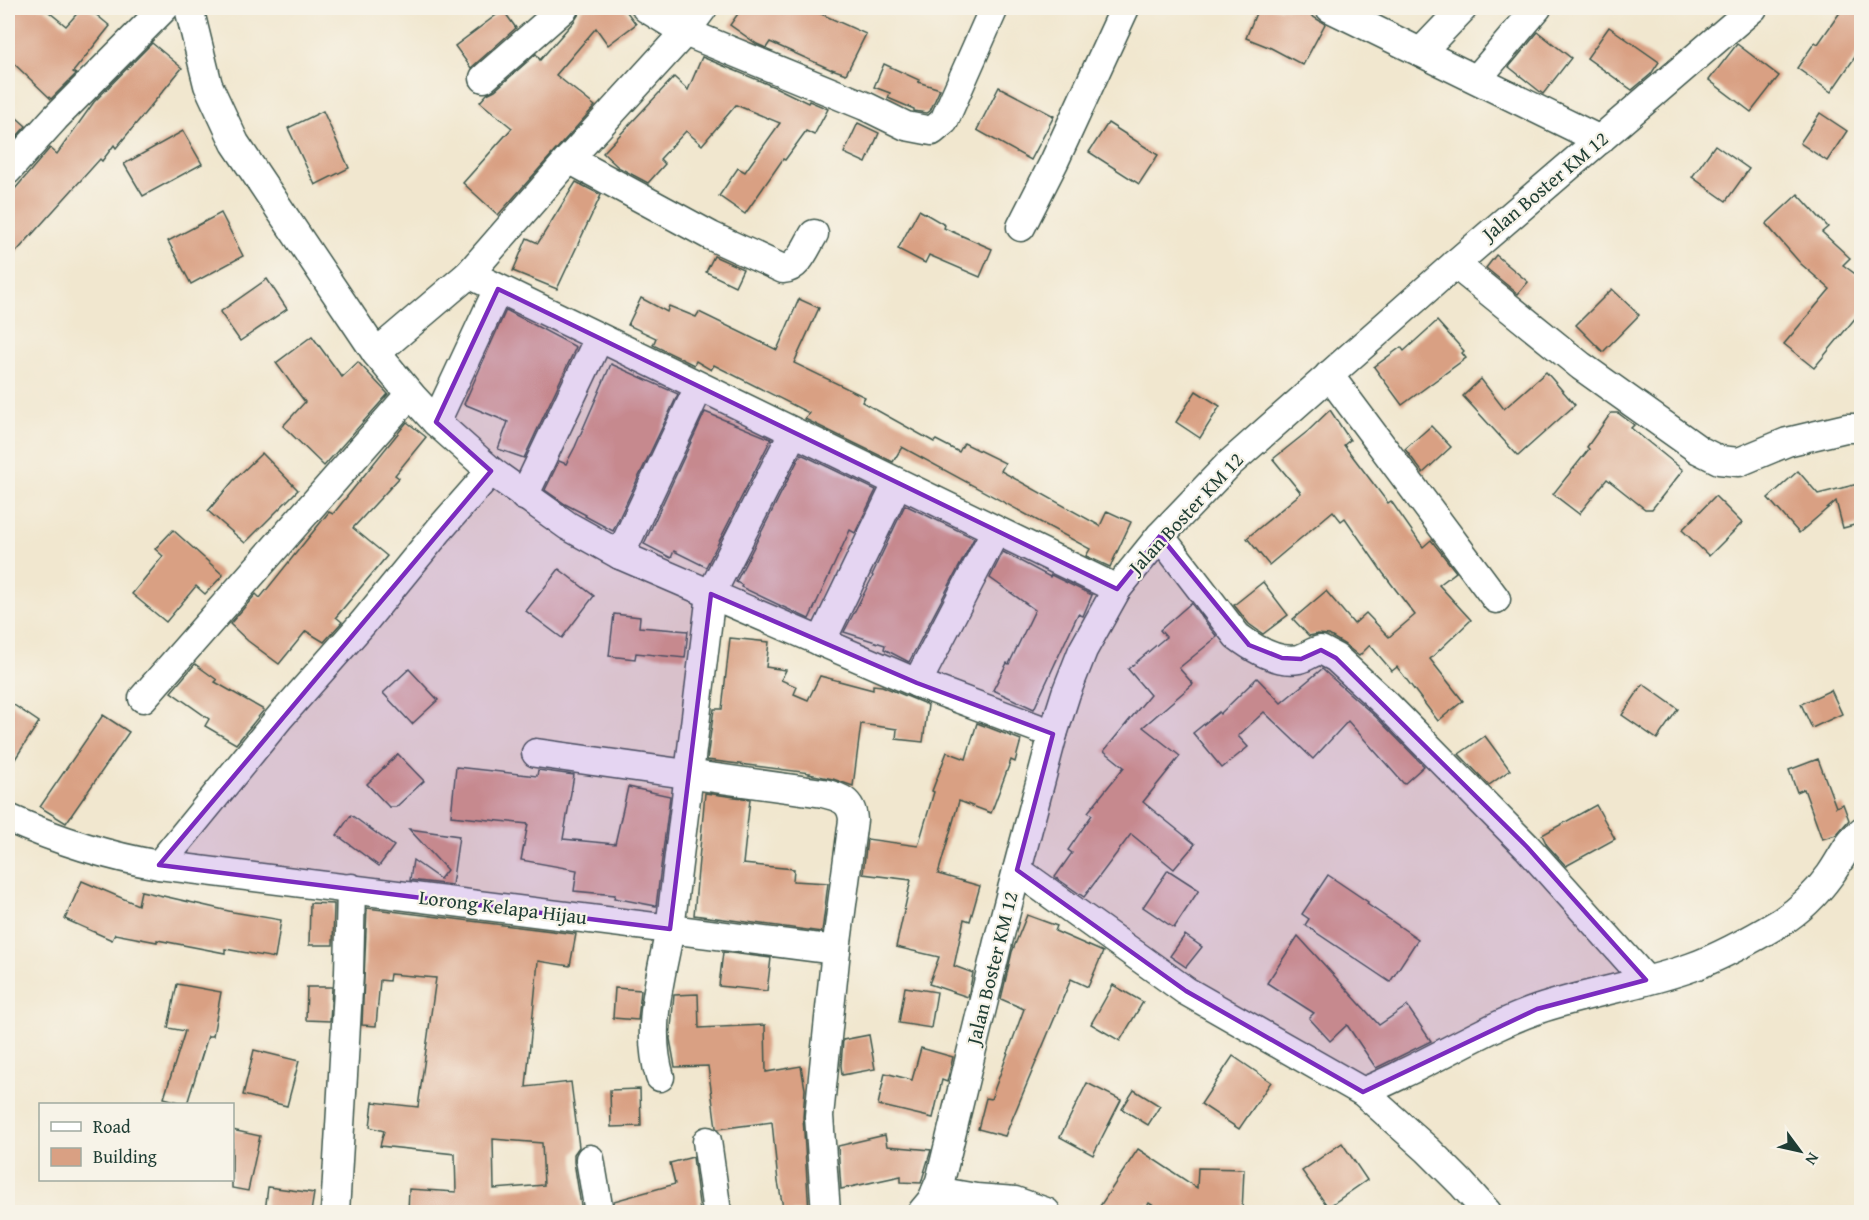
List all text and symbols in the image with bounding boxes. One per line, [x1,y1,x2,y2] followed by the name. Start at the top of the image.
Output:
[1473,124,1614,249] street label: Jalan Boster KM 12
[1119,445,1250,582] street label: Jalan Boster KM 12
[417,882,589,931] street label: Lorong Kelapa Hijau
[958,888,1025,1050] street label: Jalan Boster KM 12
[39,1103,234,1181] legend
[93,1113,131,1140] text: Road
[1770,1121,1830,1181] north arrow
[93,1143,157,1170] text: Building
[1799,1148,1826,1170] text: N

